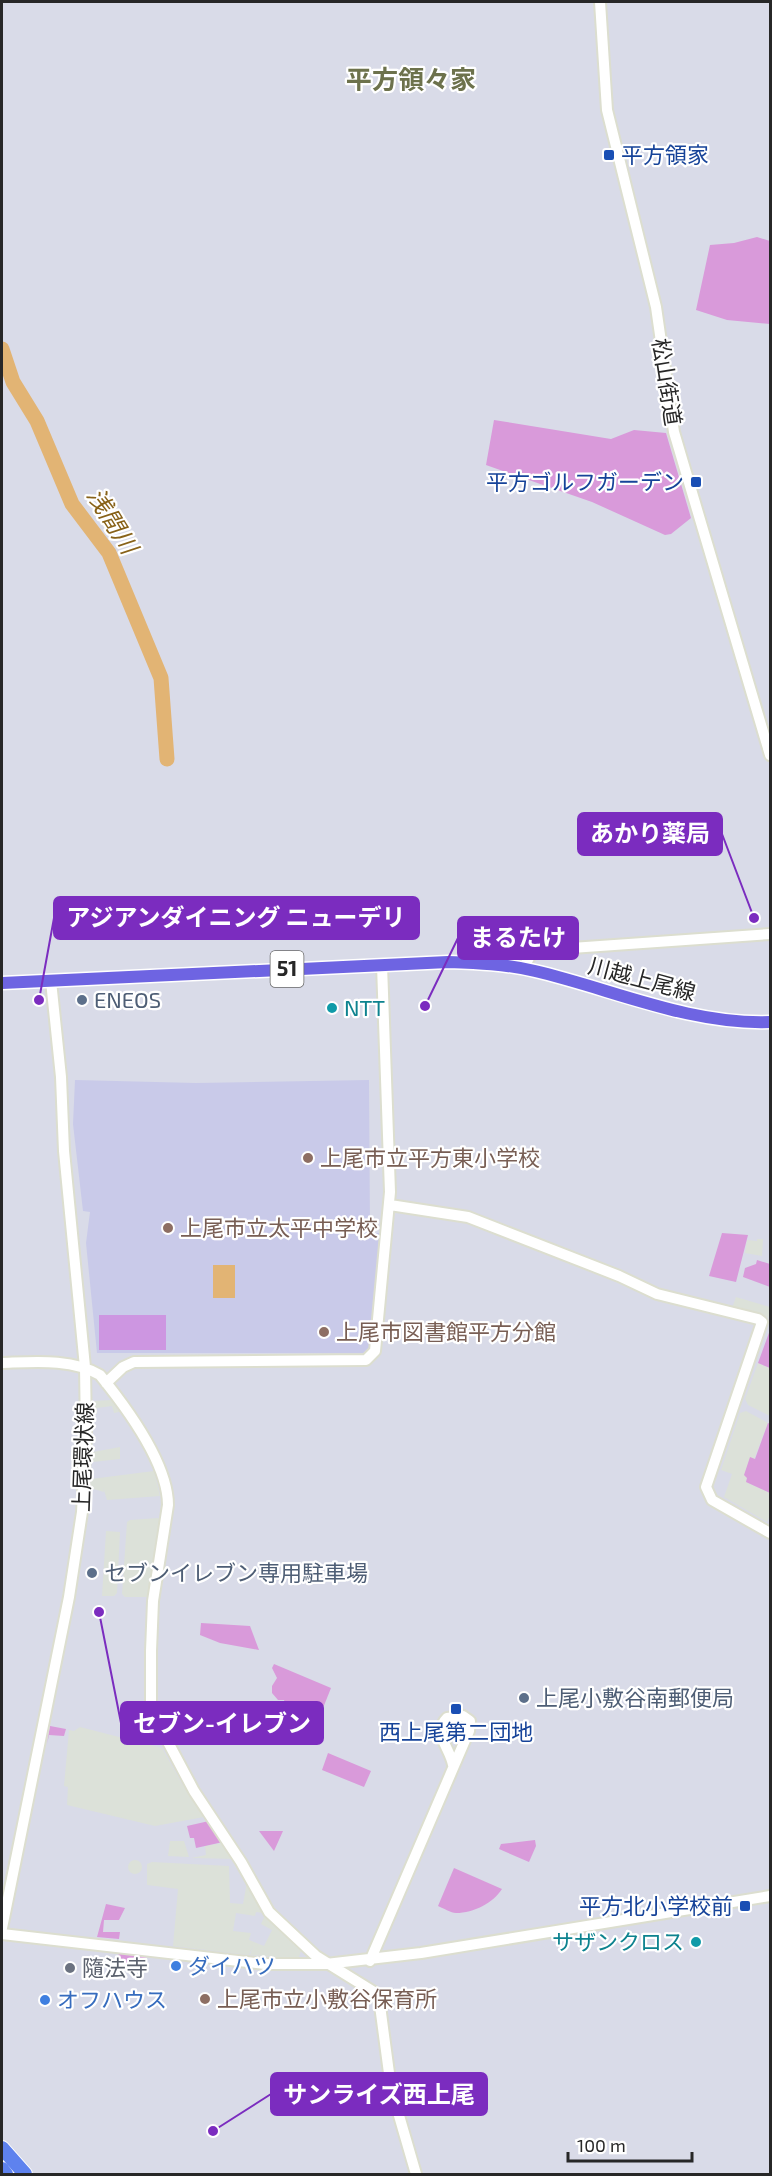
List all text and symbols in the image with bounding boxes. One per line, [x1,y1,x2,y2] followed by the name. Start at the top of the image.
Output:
[346,63,476,94] district label: 平方領々家
[621,141,709,167] place label: 平方領家
[602,148,616,162] marker: 平方領家
[648,336,688,427] street label: 松山街道
[486,468,684,494] place label: 平方ゴルフガーデン
[689,475,703,489] marker: 平方ゴルフガーデン
[82,482,146,561] water label: 浅間川
[578,813,722,855] callout: あかり薬局
[590,818,710,847] text: あかり薬局
[54,897,419,939] callout: アジアンダイニング ニューデリ
[66,902,406,931] text: アジアンダイニング ニューデリ
[458,917,578,959] callout: まるたけ
[470,922,566,951] text: まるたけ
[270,951,304,987] road number: 51
[586,951,699,1005] street label: 川越上尾線
[94,986,161,1012] place label: ENEOS
[75,993,89,1007] marker: ENEOS
[344,994,385,1020] place label: NTT
[325,1001,339,1015] marker: NTT
[320,1144,540,1170] place label: 上尾市立平方東小学校
[301,1151,315,1165] marker: 上尾市立平方東小学校
[180,1214,378,1240] place label: 上尾市立太平中学校
[161,1221,175,1235] marker: 上尾市立太平中学校
[336,1318,556,1344] place label: 上尾市図書館平方分館
[317,1325,331,1339] marker: 上尾市図書館平方分館
[67,1402,97,1512] street label: 上尾環状線
[104,1559,368,1585] place label: セブンイレブン専用駐車場
[85,1566,99,1580] marker: セブンイレブン専用駐車場
[536,1684,734,1710] place label: 上尾小敷谷南郵便局
[517,1691,531,1705] marker: 上尾小敷谷南郵便局
[121,1702,323,1744] callout: セブン-イレブン
[449,1702,463,1716] marker: 西上尾第二団地
[133,1708,311,1737] text: セブン-イレブン
[379,1718,533,1744] place label: 西上尾第二団地
[579,1892,733,1918] place label: 平方北小学校前
[738,1899,752,1913] marker: 平方北小学校前
[552,1928,684,1954] place label: サザンクロス
[689,1935,703,1949] marker: サザンクロス
[188,1952,276,1978] place label: ダイハツ
[82,1954,148,1980] place label: 隨法寺
[169,1959,183,1973] marker: ダイハツ
[63,1961,77,1975] marker: 隨法寺
[217,1985,437,2011] place label: 上尾市立小敷谷保育所
[57,1986,167,2012] place label: オフハウス
[198,1992,212,2006] marker: 上尾市立小敷谷保育所
[38,1993,52,2007] marker: オフハウス
[271,2073,487,2115] callout: サンライズ西上尾
[283,2079,475,2108] text: サンライズ西上尾
[568,2125,692,2163] scale bar
[577,2134,626,2156] text: 100 m

